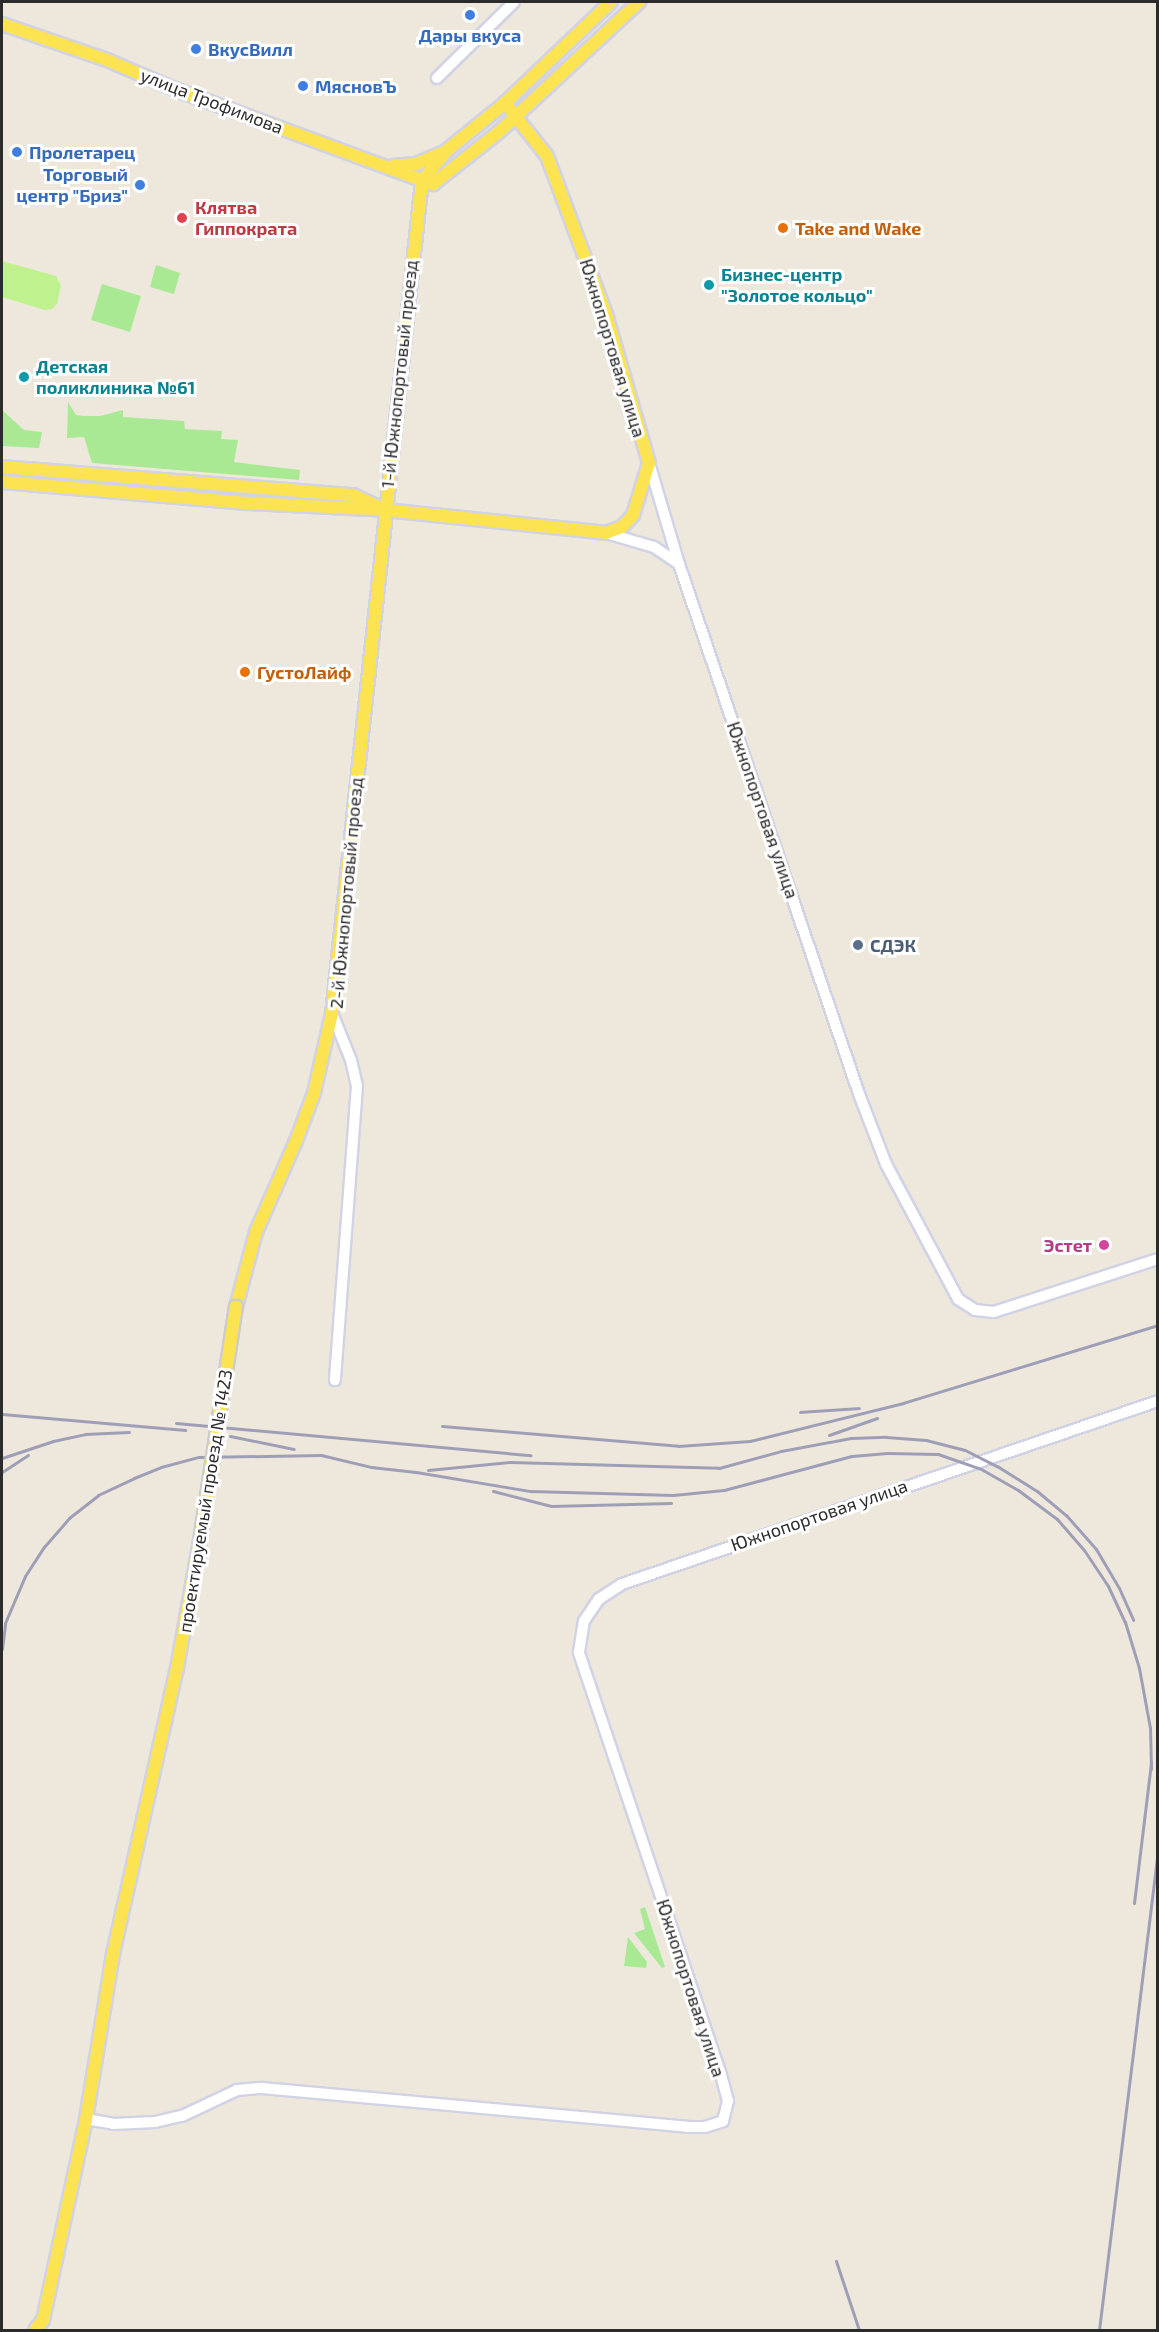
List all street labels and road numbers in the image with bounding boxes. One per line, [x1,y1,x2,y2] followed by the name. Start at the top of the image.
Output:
[138,64,286,138] street label: улица Трофимова
[576,256,650,440] street label: Южнопортовая улица
[376,259,422,489] street label: 1-й Южнопортовый проезд
[723,719,803,901] street label: Южнопортовая улица
[325,776,367,1010] street label: 2-й Южнопортовый проезд
[174,1368,236,1634] street label: проектируемый проезд № 1423
[728,1475,910,1555] street label: Южнопортовая улица
[652,1896,730,2080] street label: Южнопортовая улица

